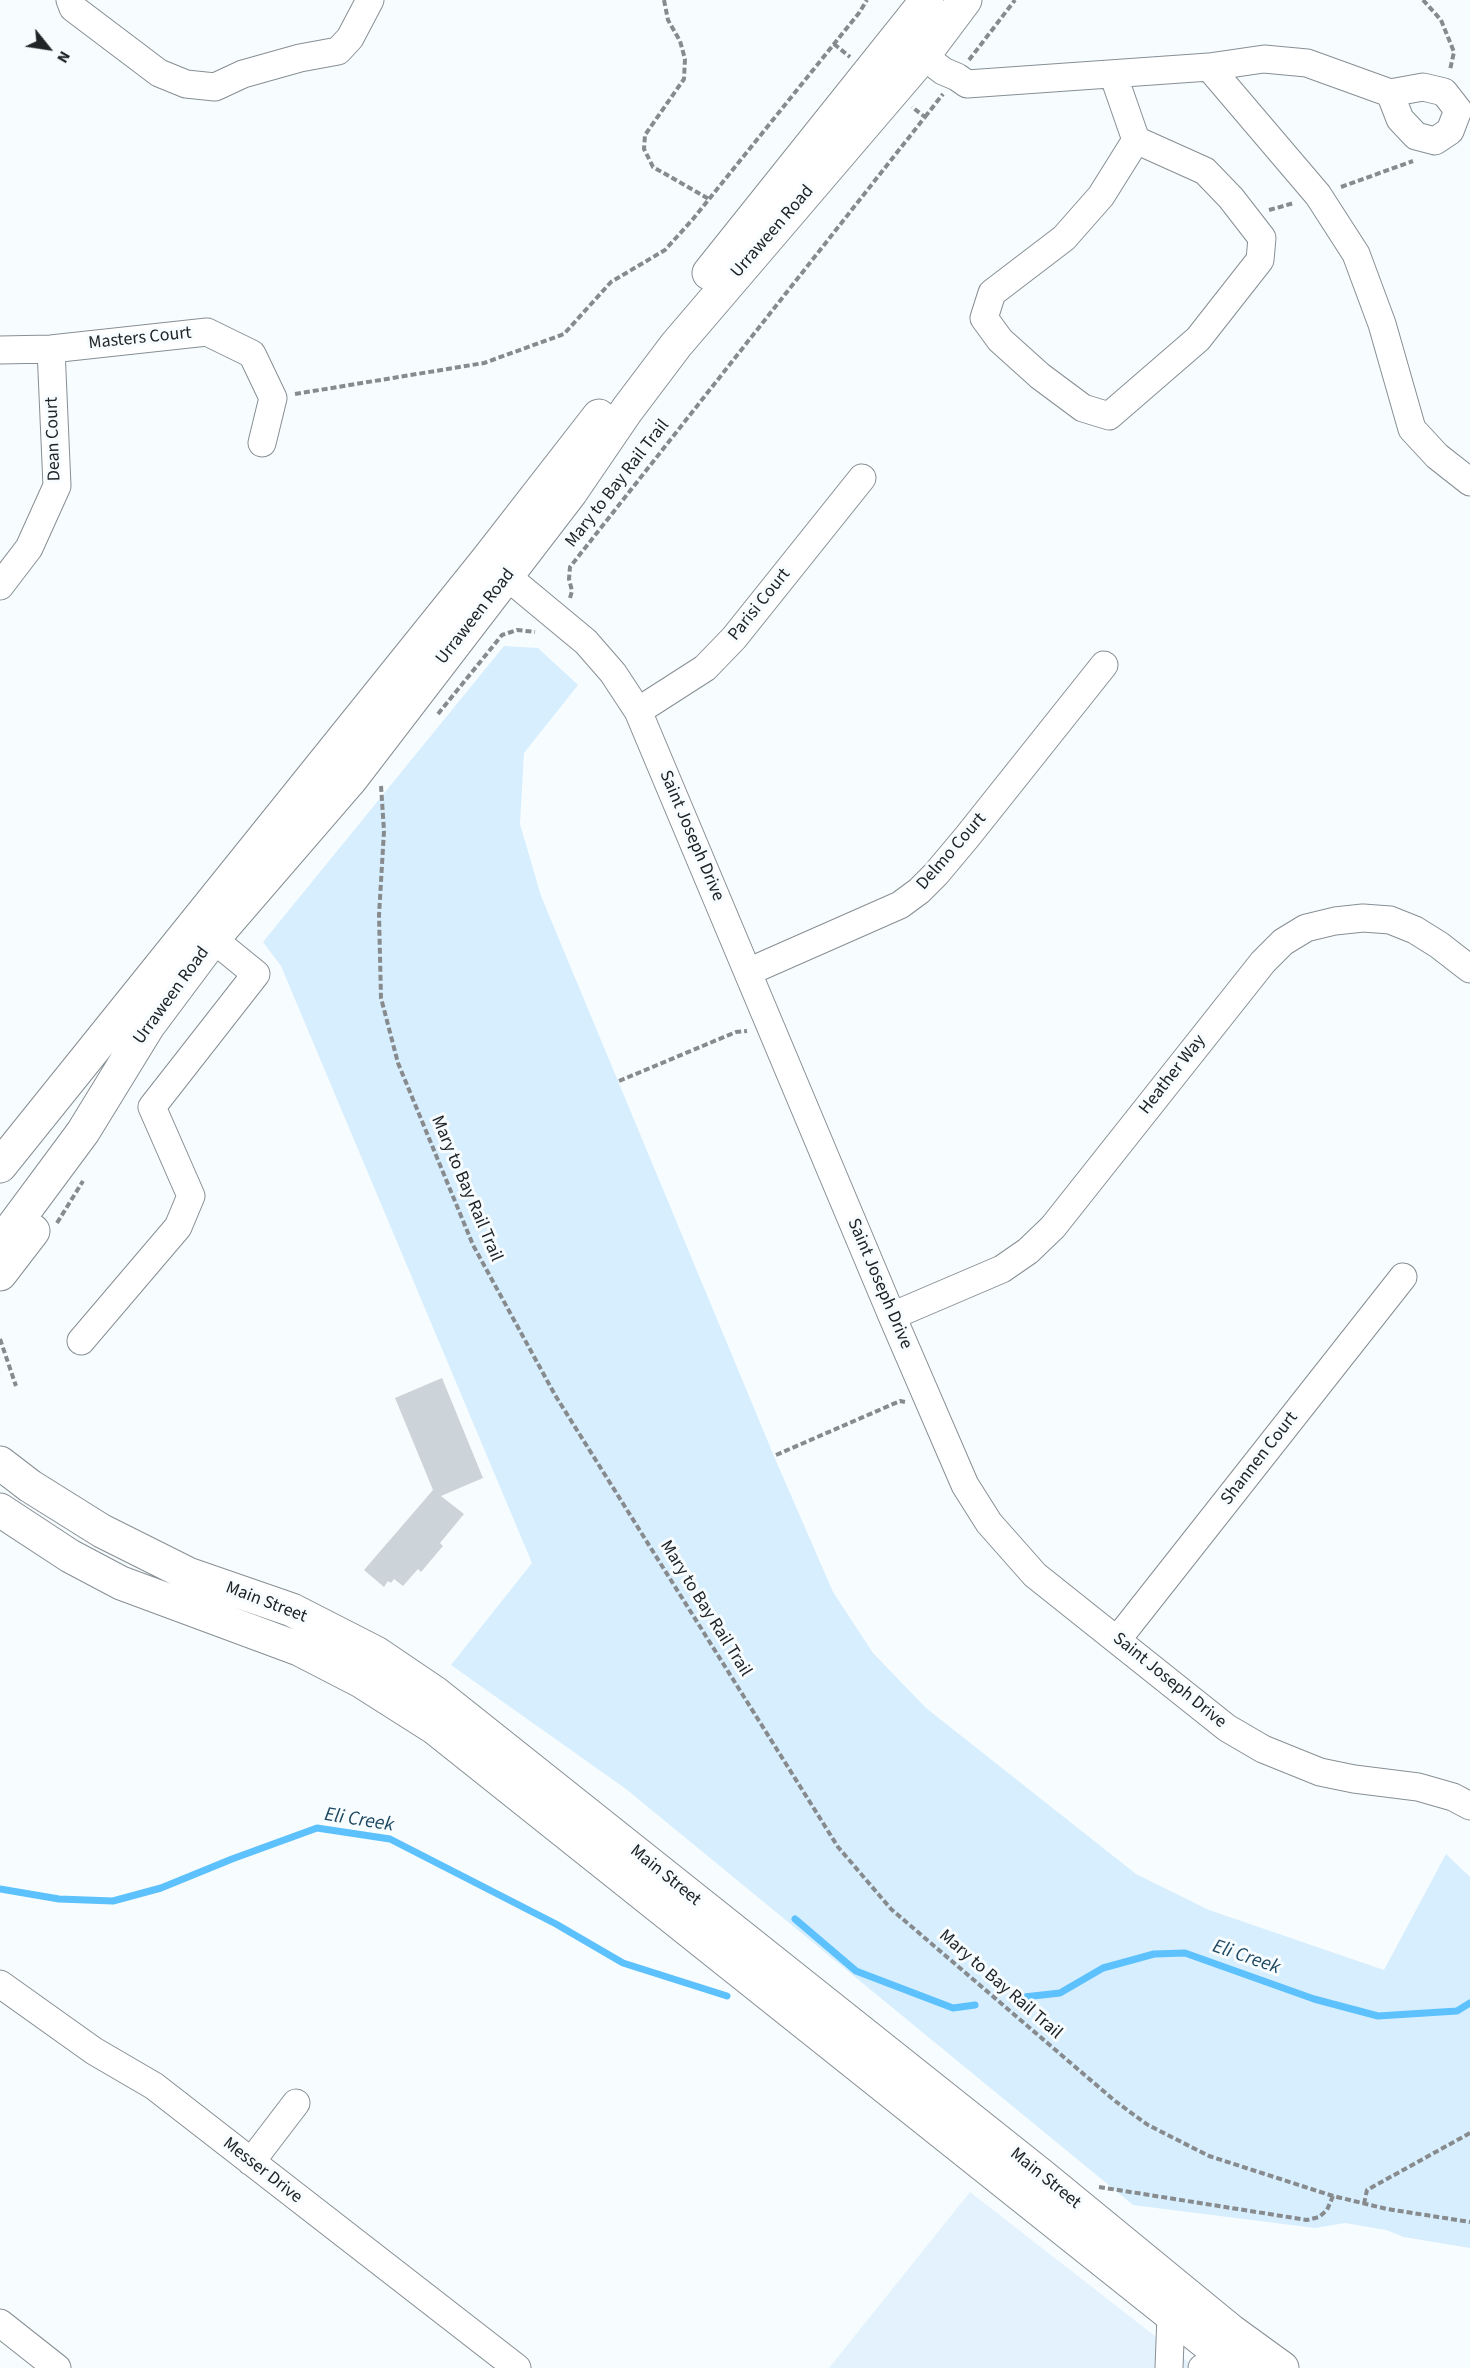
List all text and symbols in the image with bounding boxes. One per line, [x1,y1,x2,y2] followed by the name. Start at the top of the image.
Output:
[18,18,78,78] north arrow
[51,47,76,67] text: N
[727,181,819,283] street label: Urraween Road
[87,323,193,355] street label: Masters Court
[42,396,66,482] street label: Dean Court
[561,416,675,552] street label: Mary to Bay Rail Trail
[724,564,796,646] street label: Parisi Court
[432,565,520,669] street label: Urraween Road
[654,767,728,905] street label: Saint Joseph Drive
[913,809,991,895] street label: Delmo Court
[129,943,215,1049] street label: Urraween Road
[1135,1031,1211,1119] street label: Heather Way
[426,1113,506,1265] street label: Mary to Bay Rail Trail
[842,1215,916,1353] street label: Saint Joseph Drive
[1217,1408,1303,1510] street label: Shannen Court
[654,1537,756,1681] street label: Mary to Bay Rail Trail
[222,1578,310,1628] street label: Main Street
[1108,1629,1230,1733] street label: Saint Joseph Drive
[323,1804,395,1838] water label: Eli Creek
[625,1841,705,1911] street label: Main Street
[934,1926,1066,2044] street label: Mary to Bay Rail Trail
[1209,1935,1283,1981] water label: Eli Creek
[218,2133,306,2209] street label: Messer Drive
[1005,2144,1085,2214] street label: Main Street

